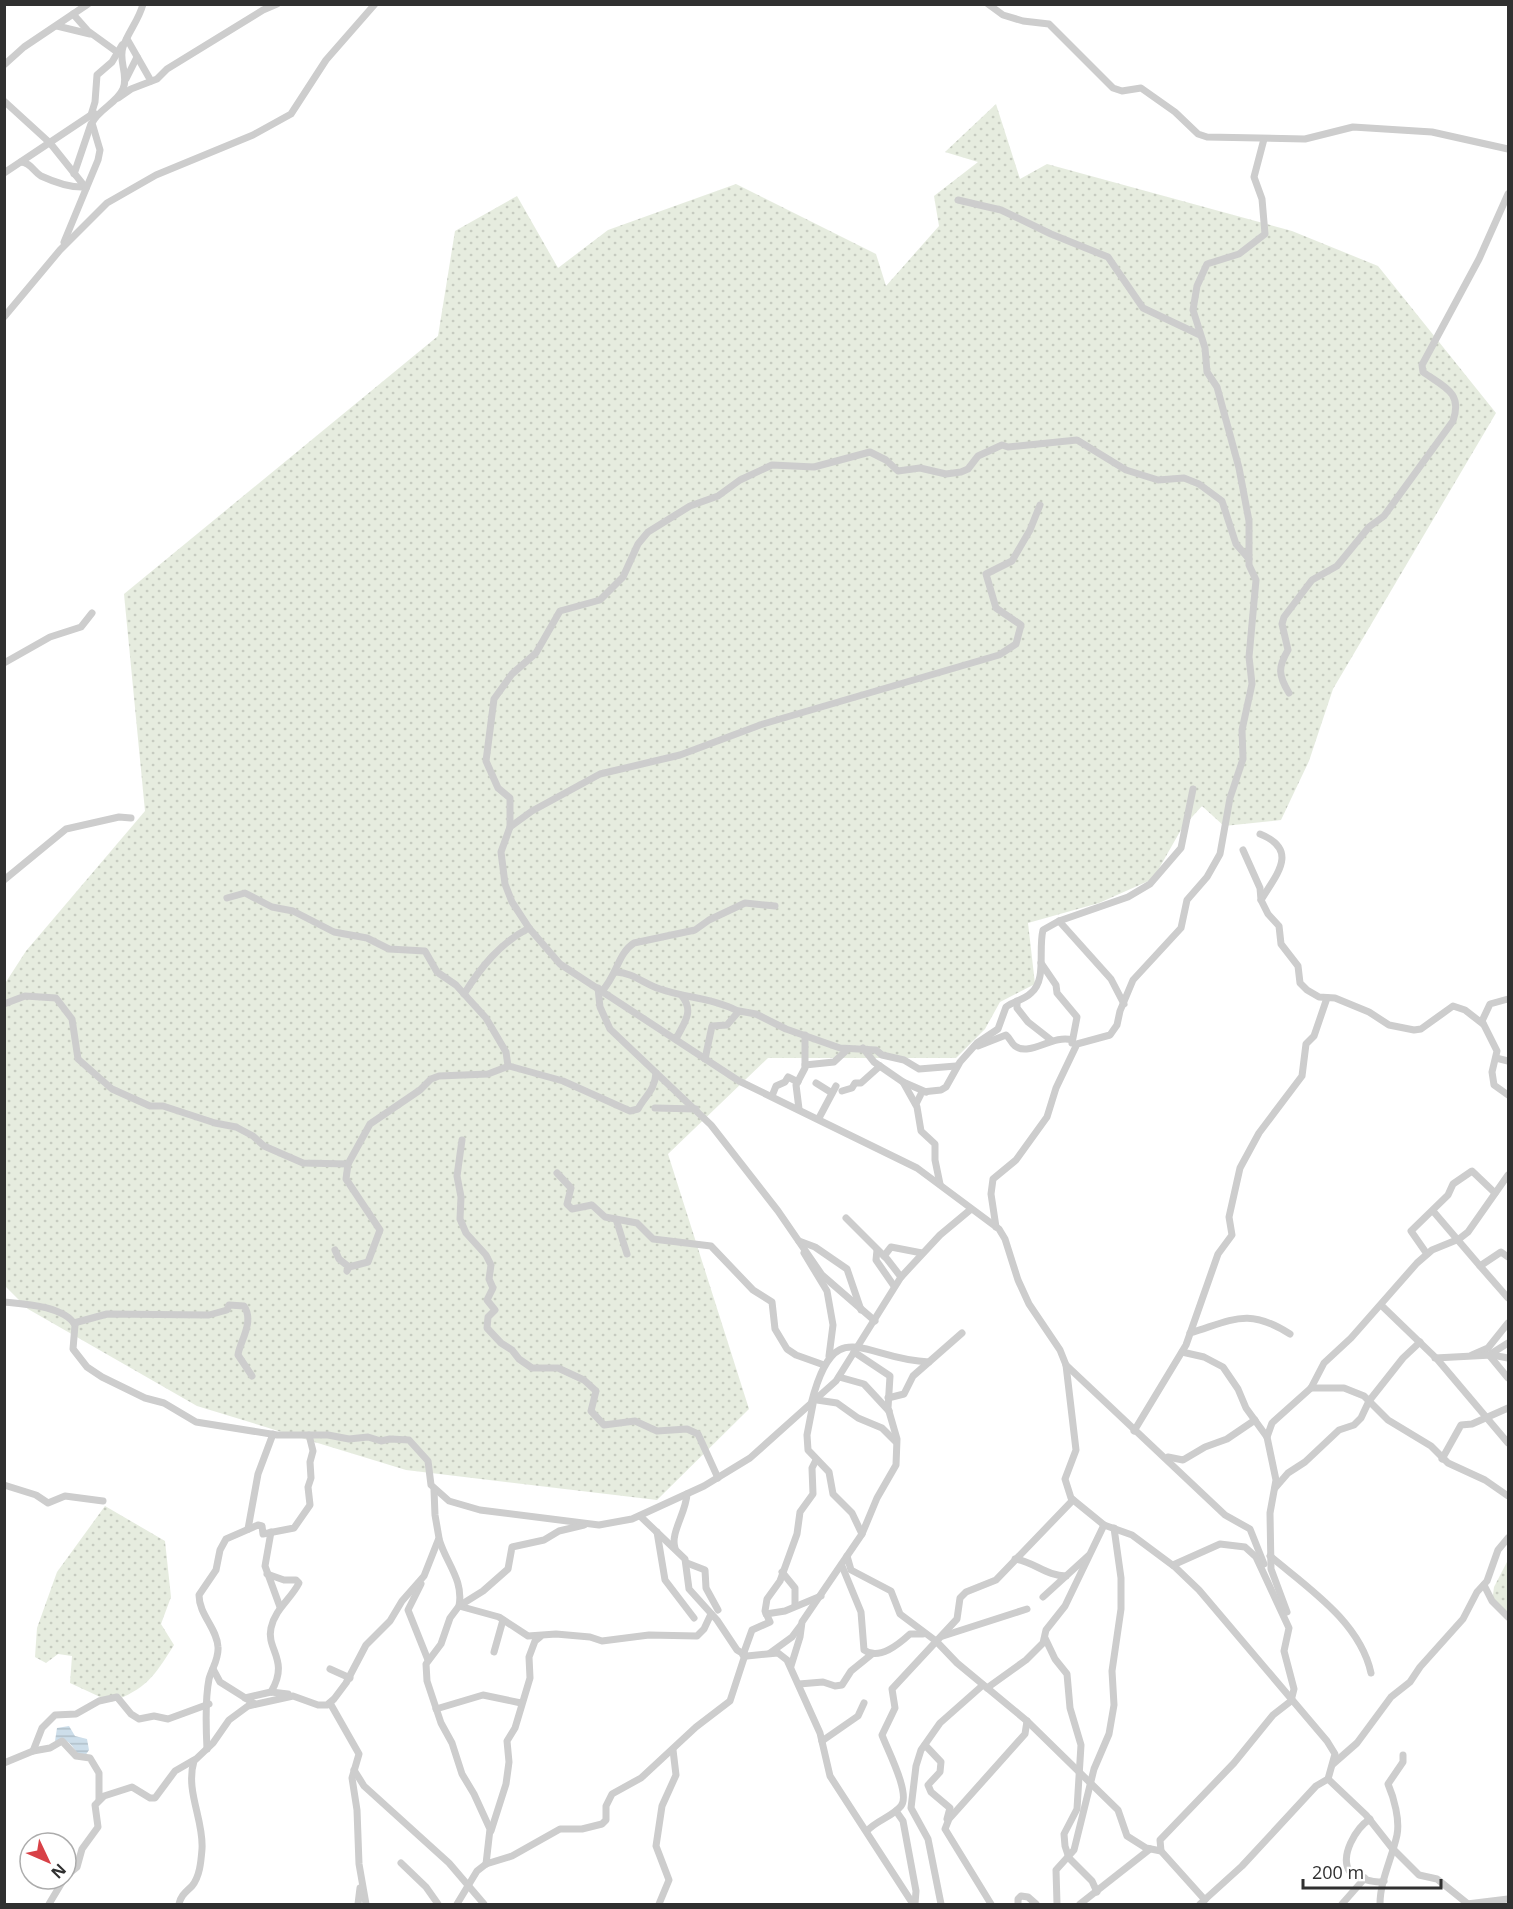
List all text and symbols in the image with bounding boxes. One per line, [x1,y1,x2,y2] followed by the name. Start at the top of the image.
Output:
[18,1831,78,1891] north arrow
[1303,1852,1441,1890] scale bar
[46,1859,71,1884] text: N
[1312,1860,1364,1884] text: 200 m

